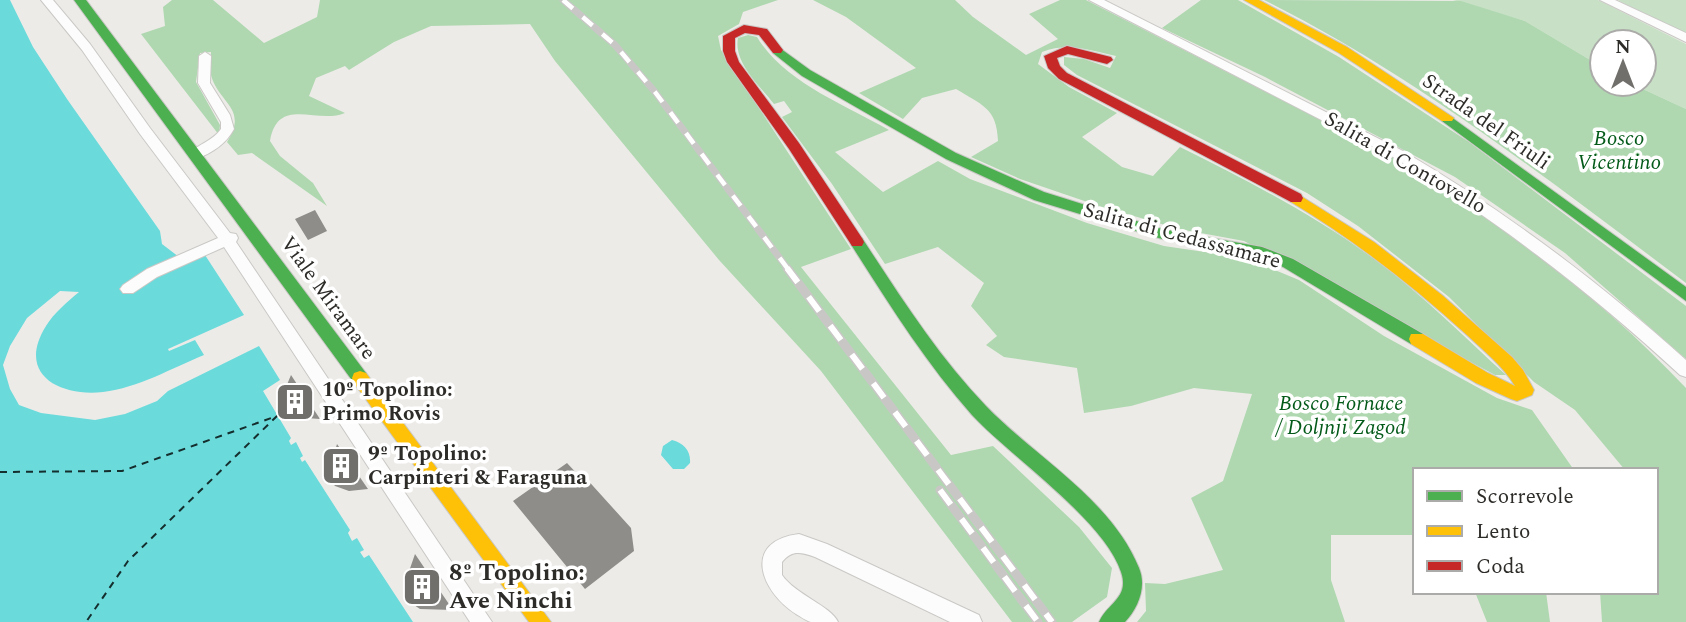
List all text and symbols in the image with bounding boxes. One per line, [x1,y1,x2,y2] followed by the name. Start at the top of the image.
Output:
[1588,28,1658,98] north arrow
[1615,33,1631,62] text: N
[1415,66,1557,178] street label: Strada del Friuli
[1318,104,1492,222] street label: Salita di Contovello
[1577,123,1661,179] park label: Bosco Vicentino
[1080,194,1284,278] street label: Salita di Cedassamare
[272,229,384,367] street label: Viale Miramare
[322,374,453,430] place label: 10º Topolino: Primo Rovis
[274,381,316,423] building icon: 10º Topolino: Primo Rovis
[1274,388,1406,444] park label: Bosco Fornace / Doljnji Zagod
[368,438,587,494] place label: 9º Topolino: Carpinteri & Faraguna
[320,445,362,487] building icon: 9º Topolino: Carpinteri & Faraguna
[1413,468,1658,594] legend
[1476,481,1574,513] text: Scorrevole
[1476,516,1530,548] text: Lento
[1476,551,1525,583] text: Coda
[449,555,585,619] place label: 8º Topolino: Ave Ninchi
[401,566,443,608] building icon: 8º Topolino: Ave Ninchi

